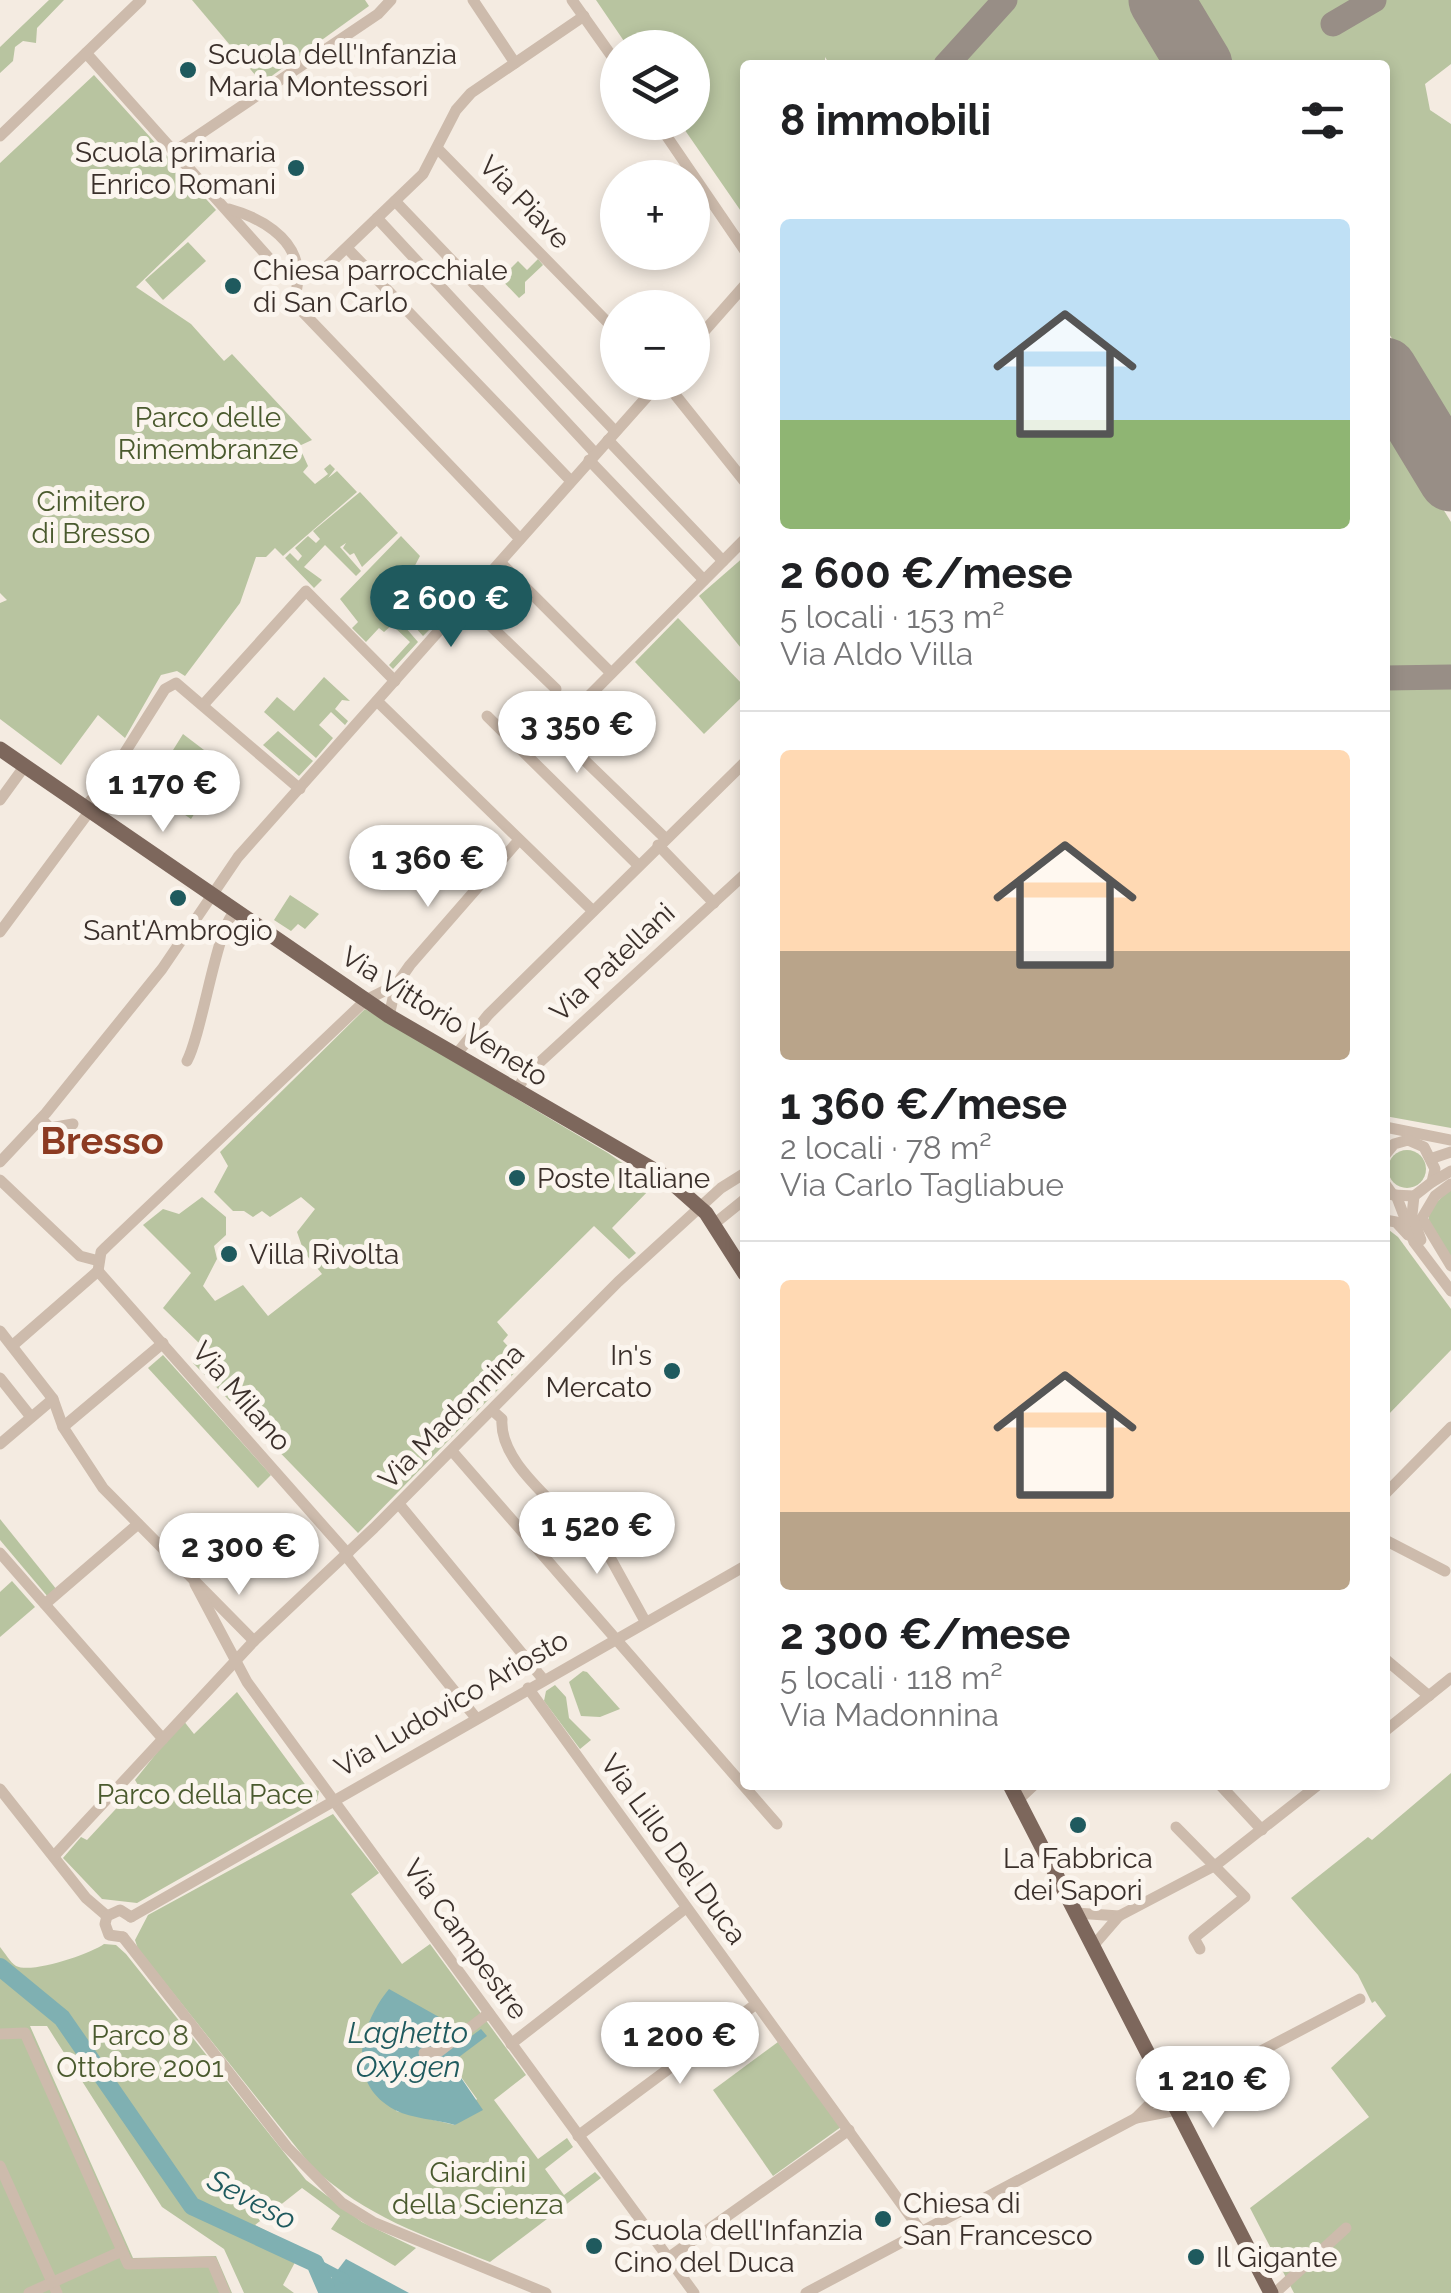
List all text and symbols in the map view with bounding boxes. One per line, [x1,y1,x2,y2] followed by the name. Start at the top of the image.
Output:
[600,30,710,400] map controls
[600,30,710,140] button: layers
[208,38,457,103] place label: Scuola dell'Infanzia Maria Montessori
[177,59,199,81] marker: Scuola dell'Infanzia Maria Montessori
[1295,93,1350,148] icon: filters
[780,96,991,145] text: 8 immobili
[75,136,276,201] place label: Scuola primaria Enrico Romani
[472,149,577,256] street label: Via Piave
[285,157,307,179] marker: Scuola primaria Enrico Romani
[600,160,710,270] button: +
[253,254,508,319] place label: Chiesa parrocchiale di San Carlo
[222,275,244,297] marker: Chiesa parrocchiale di San Carlo
[975,284,1155,464] icon: home
[600,290,710,400] button: −
[118,401,298,466] park label: Parco delle Rimembranze
[32,485,150,550] park label: Cimitero di Bresso
[780,549,1073,598] text: 2 600 €/mese
[359,565,543,650] pin: 2 600 €
[392,579,510,616] text: 2 600 €
[780,598,1005,635] text: 5 locali · 153 m²
[780,635,973,672] text: Via Aldo Villa
[485,691,669,776] pin: 3 350 €
[520,705,634,742] text: 3 350 €
[71,750,255,835] pin: 1 170 €
[108,764,218,801] text: 1 170 €
[975,815,1155,995] icon: home
[336,825,520,910] pin: 1 360 €
[371,839,485,876] text: 1 360 €
[167,887,189,909] marker: Sant'Ambrogio
[543,896,682,1028] street label: Via Patellani
[83,914,273,947] place label: Sant'Ambrogio
[335,939,554,1093] street label: Via Vittorio Veneto
[780,1080,1067,1129] text: 1 360 €/mese
[40,1118,164,1163] district label: Bresso
[780,1129,992,1166] text: 2 locali · 78 m²
[537,1162,710,1195] place label: Poste Italiane
[780,1166,1064,1203] text: Via Carlo Tagliabue
[506,1167,528,1189] marker: Poste Italiane
[249,1238,399,1271] place label: Villa Rivolta
[218,1243,240,1265] marker: Villa Rivolta
[185,1335,298,1458] street label: Via Milano
[372,1337,531,1496] street label: Via Madonnina
[546,1339,652,1404] place label: In's Mercato
[975,1345,1155,1525] icon: home
[661,1360,683,1382] marker: In's Mercato
[505,1492,689,1577] pin: 1 520 €
[541,1506,653,1543] text: 1 520 €
[147,1513,331,1598] pin: 2 300 €
[181,1527,297,1564] text: 2 300 €
[780,1610,1071,1659] text: 2 300 €/mese
[329,1623,574,1784] street label: Via Ludovico Ariosto
[780,1659,1003,1696] text: 5 locali · 118 m²
[780,1696,999,1733] text: Via Madonnina
[594,1748,754,1951] street label: Via Lillo Del Duca
[97,1778,313,1811] park label: Parco della Pace
[1067,1814,1089,1836] marker: La Fabbrica dei Sapori
[1003,1842,1153,1907] place label: La Fabbrica dei Sapori
[396,1853,535,2026] street label: Via Campestre
[588,2002,772,2087] pin: 1 200 €
[348,2015,468,2084] water label: Laghetto Oxy.gen
[623,2016,737,2053] text: 1 200 €
[56,2019,224,2084] park label: Parco 8 Ottobre 2001
[1121,2046,1305,2131] pin: 1 210 €
[1158,2060,1268,2097] text: 1 210 €
[392,2156,564,2221] park label: Giardini della Scienza
[201,2161,302,2237] water label: Seveso
[903,2187,1093,2252] place label: Chiesa di San Francesco
[872,2208,894,2230] marker: Chiesa di San Francesco
[614,2214,863,2279] place label: Scuola dell'Infanzia Cino del Duca
[583,2235,605,2257] marker: Scuola dell'Infanzia Cino del Duca
[1216,2241,1337,2274] place label: Il Gigante
[1185,2246,1207,2268] marker: Il Gigante

